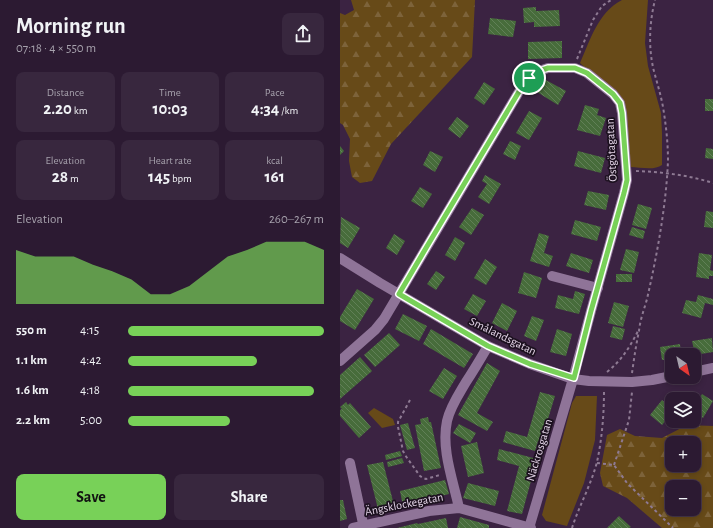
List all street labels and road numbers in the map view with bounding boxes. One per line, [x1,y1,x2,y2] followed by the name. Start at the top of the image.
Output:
[602,118,619,182] street label: Östgötagatan
[468,315,538,357] street label: Smålandsgatan
[524,417,554,483] street label: Näckrosgatan
[364,490,444,517] street label: Ängsklockegatan

